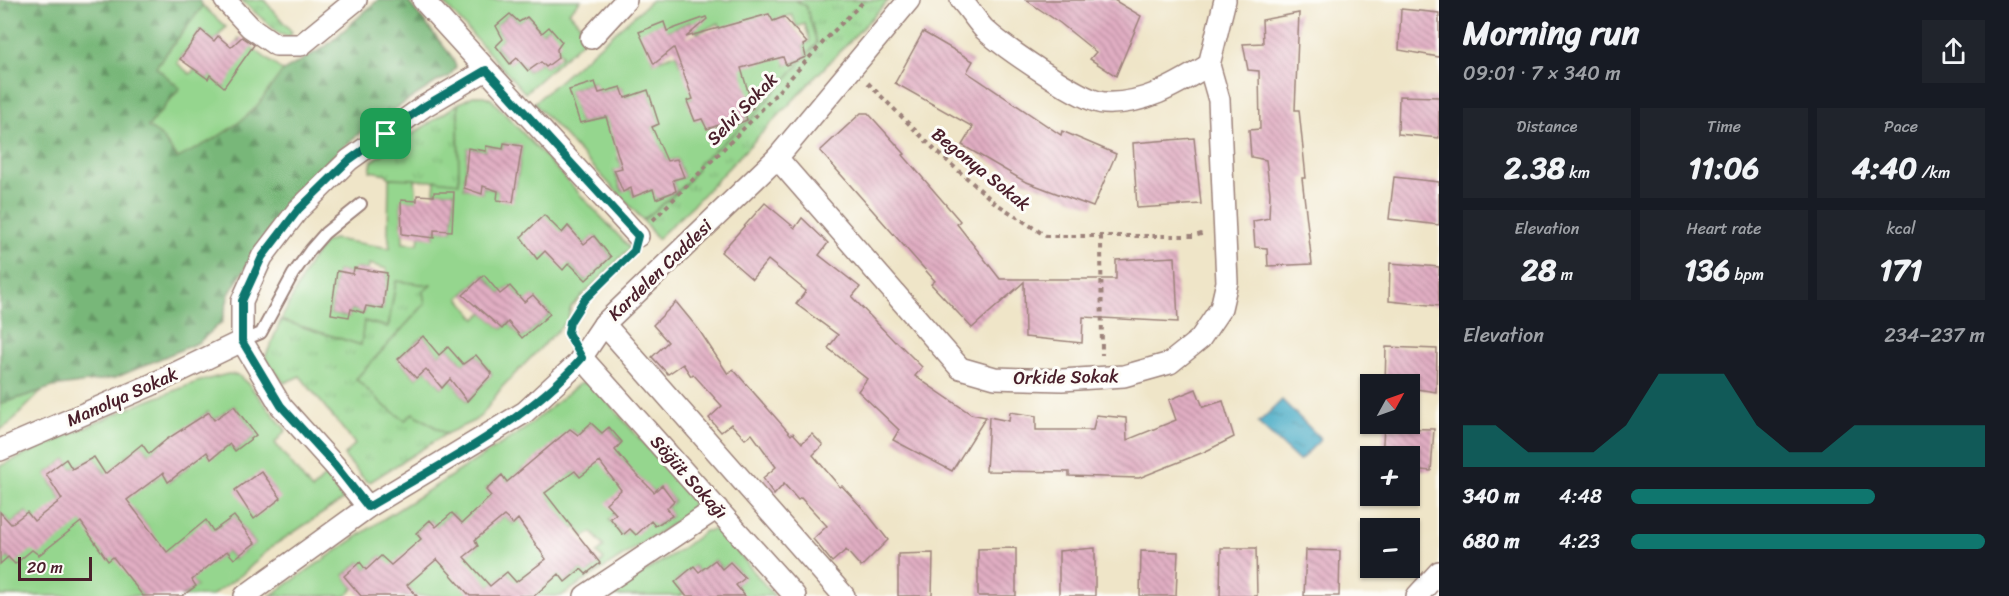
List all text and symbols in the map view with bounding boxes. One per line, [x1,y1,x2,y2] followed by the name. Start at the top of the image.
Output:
[1463,4,1639,62] text: Morning run
[1922,20,1985,83] button: share
[1463,56,1621,91] text: 09:01 · 7 × 340 m
[699,64,786,153] street label: Selvi Sokak
[360,108,411,159] pin
[1517,112,1577,141] text: Distance
[1707,112,1741,141] text: Time
[1884,112,1918,141] text: Pace
[369,117,402,150] icon: arrive
[924,119,1038,219] street label: Begonya Sokak
[1504,141,1565,195] text: 2.38
[1689,141,1759,195] text: 11:06
[1852,141,1917,195] text: 4:40
[1565,158,1590,187] text: km
[1917,158,1950,187] text: /km
[600,211,721,329] street label: Kardelen Caddesi
[1515,214,1579,243] text: Elevation
[1686,214,1762,243] text: Heart rate
[1886,214,1916,243] text: kcal
[1521,243,1556,297] text: 28
[1684,243,1730,297] text: 136
[1880,243,1922,297] text: 171
[1556,260,1573,289] text: m
[1730,260,1764,289] text: bpm
[1463,318,1544,353] text: Elevation
[1884,318,1985,353] text: 234–237 m
[61,358,183,436] street label: Manolya Sokak
[1013,360,1119,394] street label: Orkide Sokak
[1360,374,1420,434] north arrow
[1360,374,1420,578] map controls
[642,427,736,527] street label: Söğüt Sokağı
[1360,446,1420,506] button: +
[1463,479,1520,514] text: 340 m
[1559,479,1602,514] text: 4:48
[1360,518,1420,578] button: −
[1463,524,1520,559] text: 680 m
[1559,524,1600,559] text: 4:23
[27,553,63,582] text: 20 m
[18,554,92,582] scale bar

